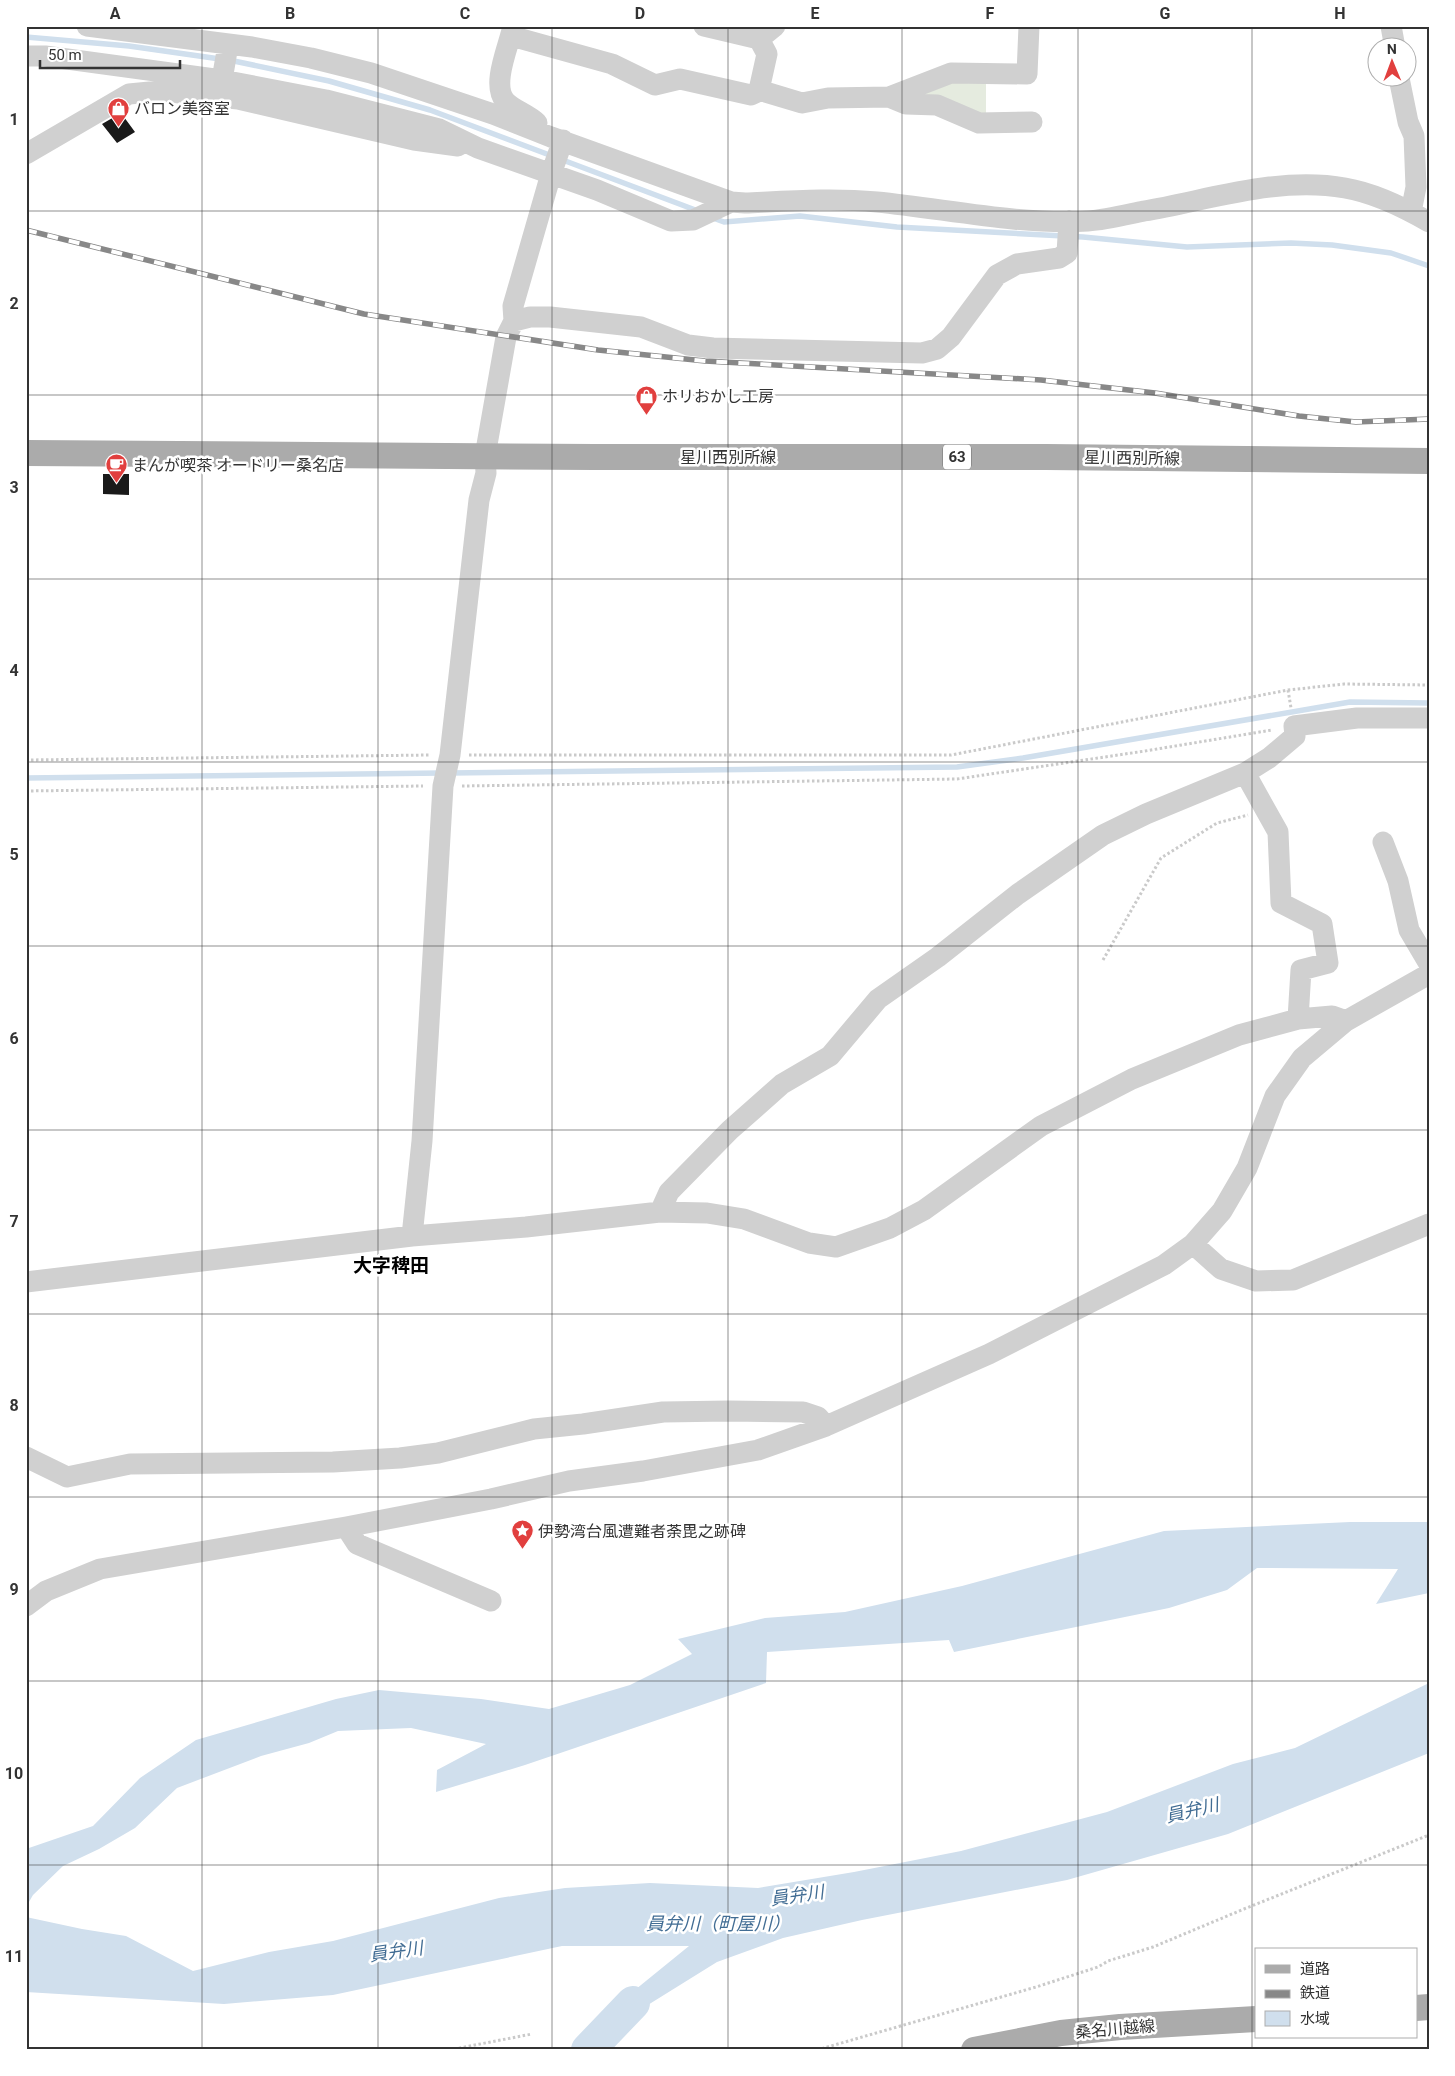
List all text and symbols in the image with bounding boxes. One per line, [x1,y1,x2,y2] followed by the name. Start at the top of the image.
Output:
[110,4,121,23] text: A
[285,4,295,23] text: B
[460,4,470,23] text: C
[635,4,645,23] text: D
[811,4,820,23] text: E
[986,4,995,23] text: F
[1160,4,1171,23] text: G
[1334,4,1346,23] text: H
[40,38,180,70] scale bar
[1368,38,1418,88] north arrow
[1387,41,1397,57] text: N
[48,46,82,64] text: 50 m
[106,96,130,127] shop icon: バロン美容室
[134,99,230,118] place label: バロン美容室
[9,110,19,129] text: 1
[9,294,19,313] text: 2
[634,384,658,415] shop icon: ホリおかし工房
[662,387,774,406] place label: ホリおかし工房
[943,444,971,470] road number: 63
[680,448,776,467] street label: 星川西別所線
[1084,448,1180,468] street label: 星川西別所線
[104,453,128,484] cafe icon: まんが喫茶 オードリー桑名店
[132,456,344,475] place label: まんが喫茶 オードリー桑名店
[9,478,19,497] text: 3
[9,661,19,680] text: 4
[9,845,19,864] text: 5
[9,1029,19,1048] text: 6
[9,1212,19,1231] text: 7
[353,1254,429,1277] district label: 大字稗田
[9,1396,19,1415] text: 8
[510,1519,534,1550] place icon: 伊勢湾台風遭難者荼毘之跡碑
[538,1522,746,1541] place label: 伊勢湾台風遭難者荼毘之跡碑
[9,1580,19,1599] text: 9
[5,1764,23,1783] text: 10
[1163,1793,1223,1826] water label: 員弁川
[769,1881,827,1909] water label: 員弁川
[646,1913,790,1934] water label: 員弁川（町屋川）
[368,1937,426,1965] water label: 員弁川
[5,1947,23,1966] text: 11
[1255,1948,1418,2038] legend
[1300,1960,1330,1978] text: 道路
[1300,1984,1330,2002] text: 鉄道
[1300,2010,1330,2028] text: 水域
[1074,2016,1156,2042] street label: 桑名川越線

